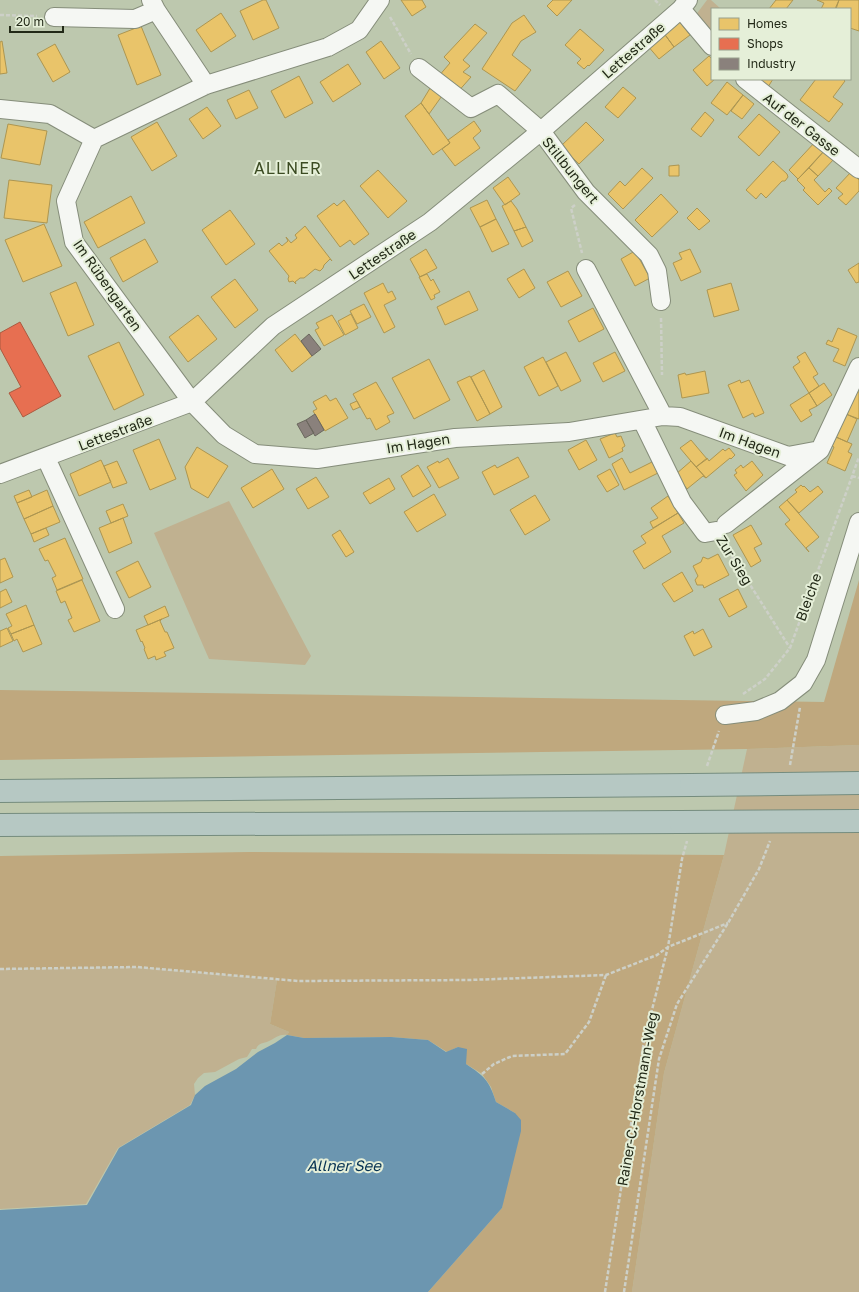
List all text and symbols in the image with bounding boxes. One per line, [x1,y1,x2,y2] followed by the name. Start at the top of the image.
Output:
[10,8,63,34] scale bar
[711,8,851,80] legend
[16,14,44,29] text: 20 m
[747,16,787,31] text: Homes
[598,18,668,82] street label: Lettestraße
[747,36,783,51] text: Shops
[747,56,796,71] text: Industry
[760,89,844,159] street label: Auf der Gasse
[539,133,603,207] street label: Stillbungert
[254,158,322,178] district label: ALLNER
[345,225,419,283] street label: Lettestraße
[70,236,146,334] street label: Im Rübengarten
[76,410,154,454] street label: Lettestraße
[717,423,783,461] street label: Im Hagen
[385,430,451,456] street label: Im Hagen
[713,532,757,588] street label: Zur Sieg
[791,571,825,623] street label: Bleiche
[613,1011,661,1187] street label: Rainer-C.-Horstmann-Weg
[307,1156,382,1174] water label: Allner See

